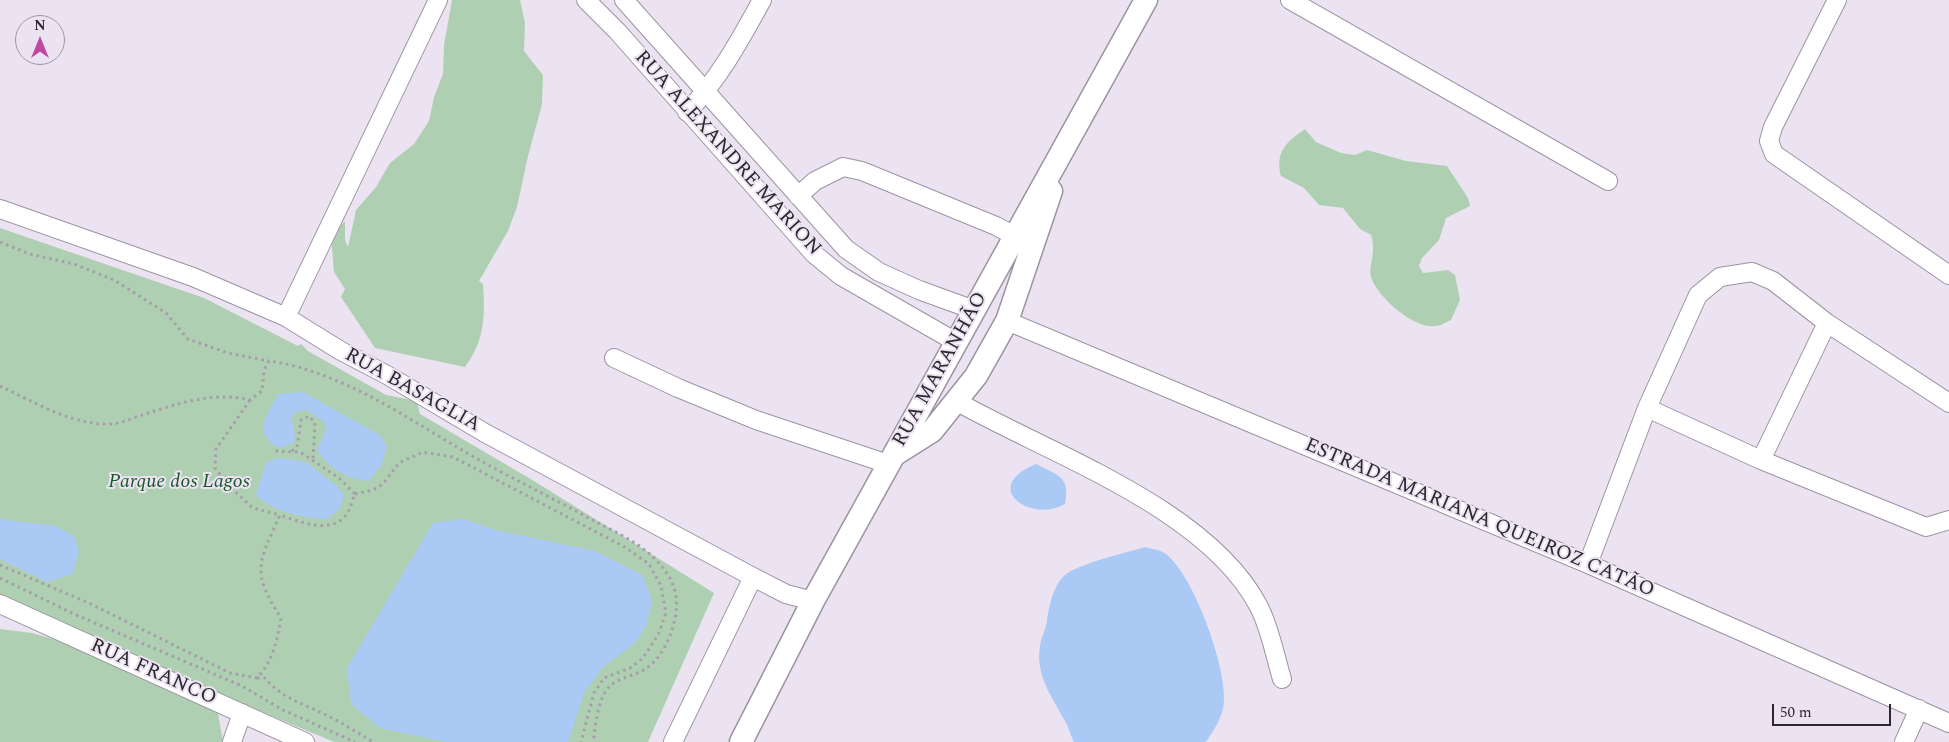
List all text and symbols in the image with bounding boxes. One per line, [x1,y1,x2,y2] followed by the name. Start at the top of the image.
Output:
[15,15,65,65] north arrow
[34,15,46,36] text: N
[628,46,826,262] street label: RUA ALEXANDRE MARION
[889,288,993,452] street label: RUA MARANHÃO
[340,344,484,438] street label: RUA BASAGLIA
[1301,434,1657,604] street label: ESTRADA MARIANA QUEIROZ CATÃO
[108,471,250,495] park label: Parque dos Lagos
[86,635,220,711] street label: RUA FRANCO
[1774,694,1893,726] scale bar
[1780,701,1812,724] text: 50 m

